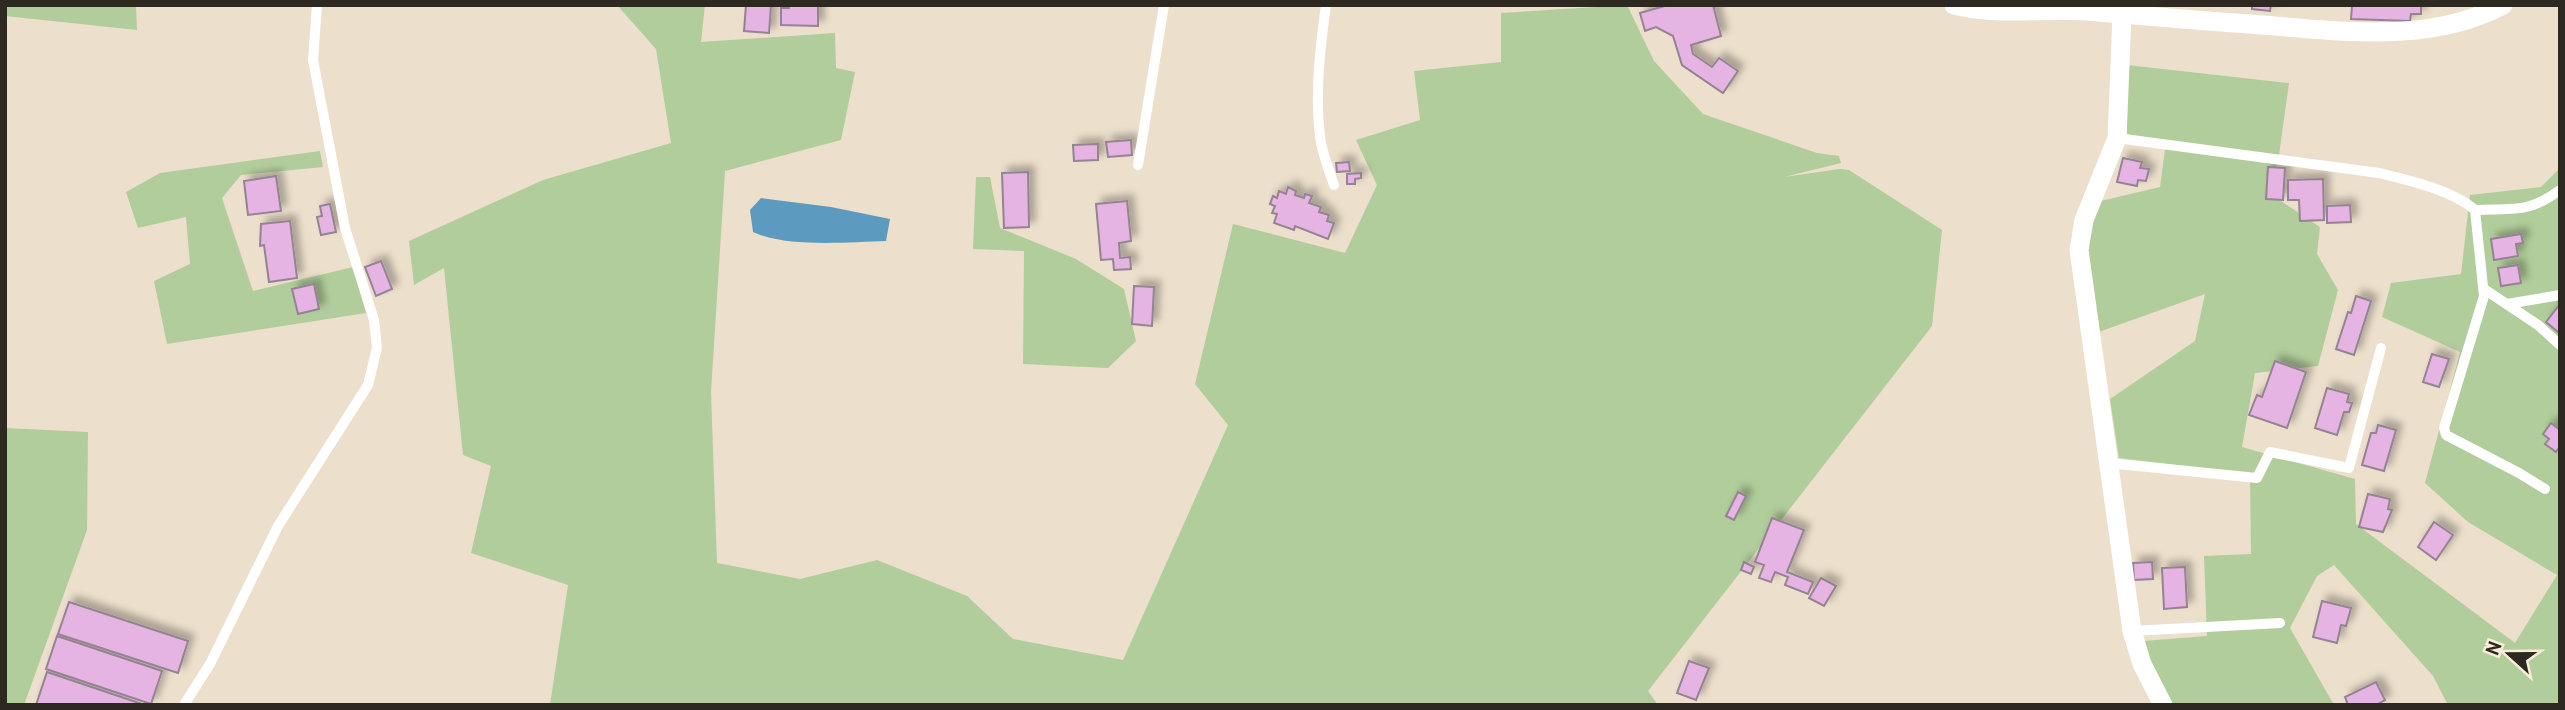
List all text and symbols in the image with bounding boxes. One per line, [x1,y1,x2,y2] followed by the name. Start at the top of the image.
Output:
[2474,619,2544,689] north arrow
[2480,638,2507,658] text: N

